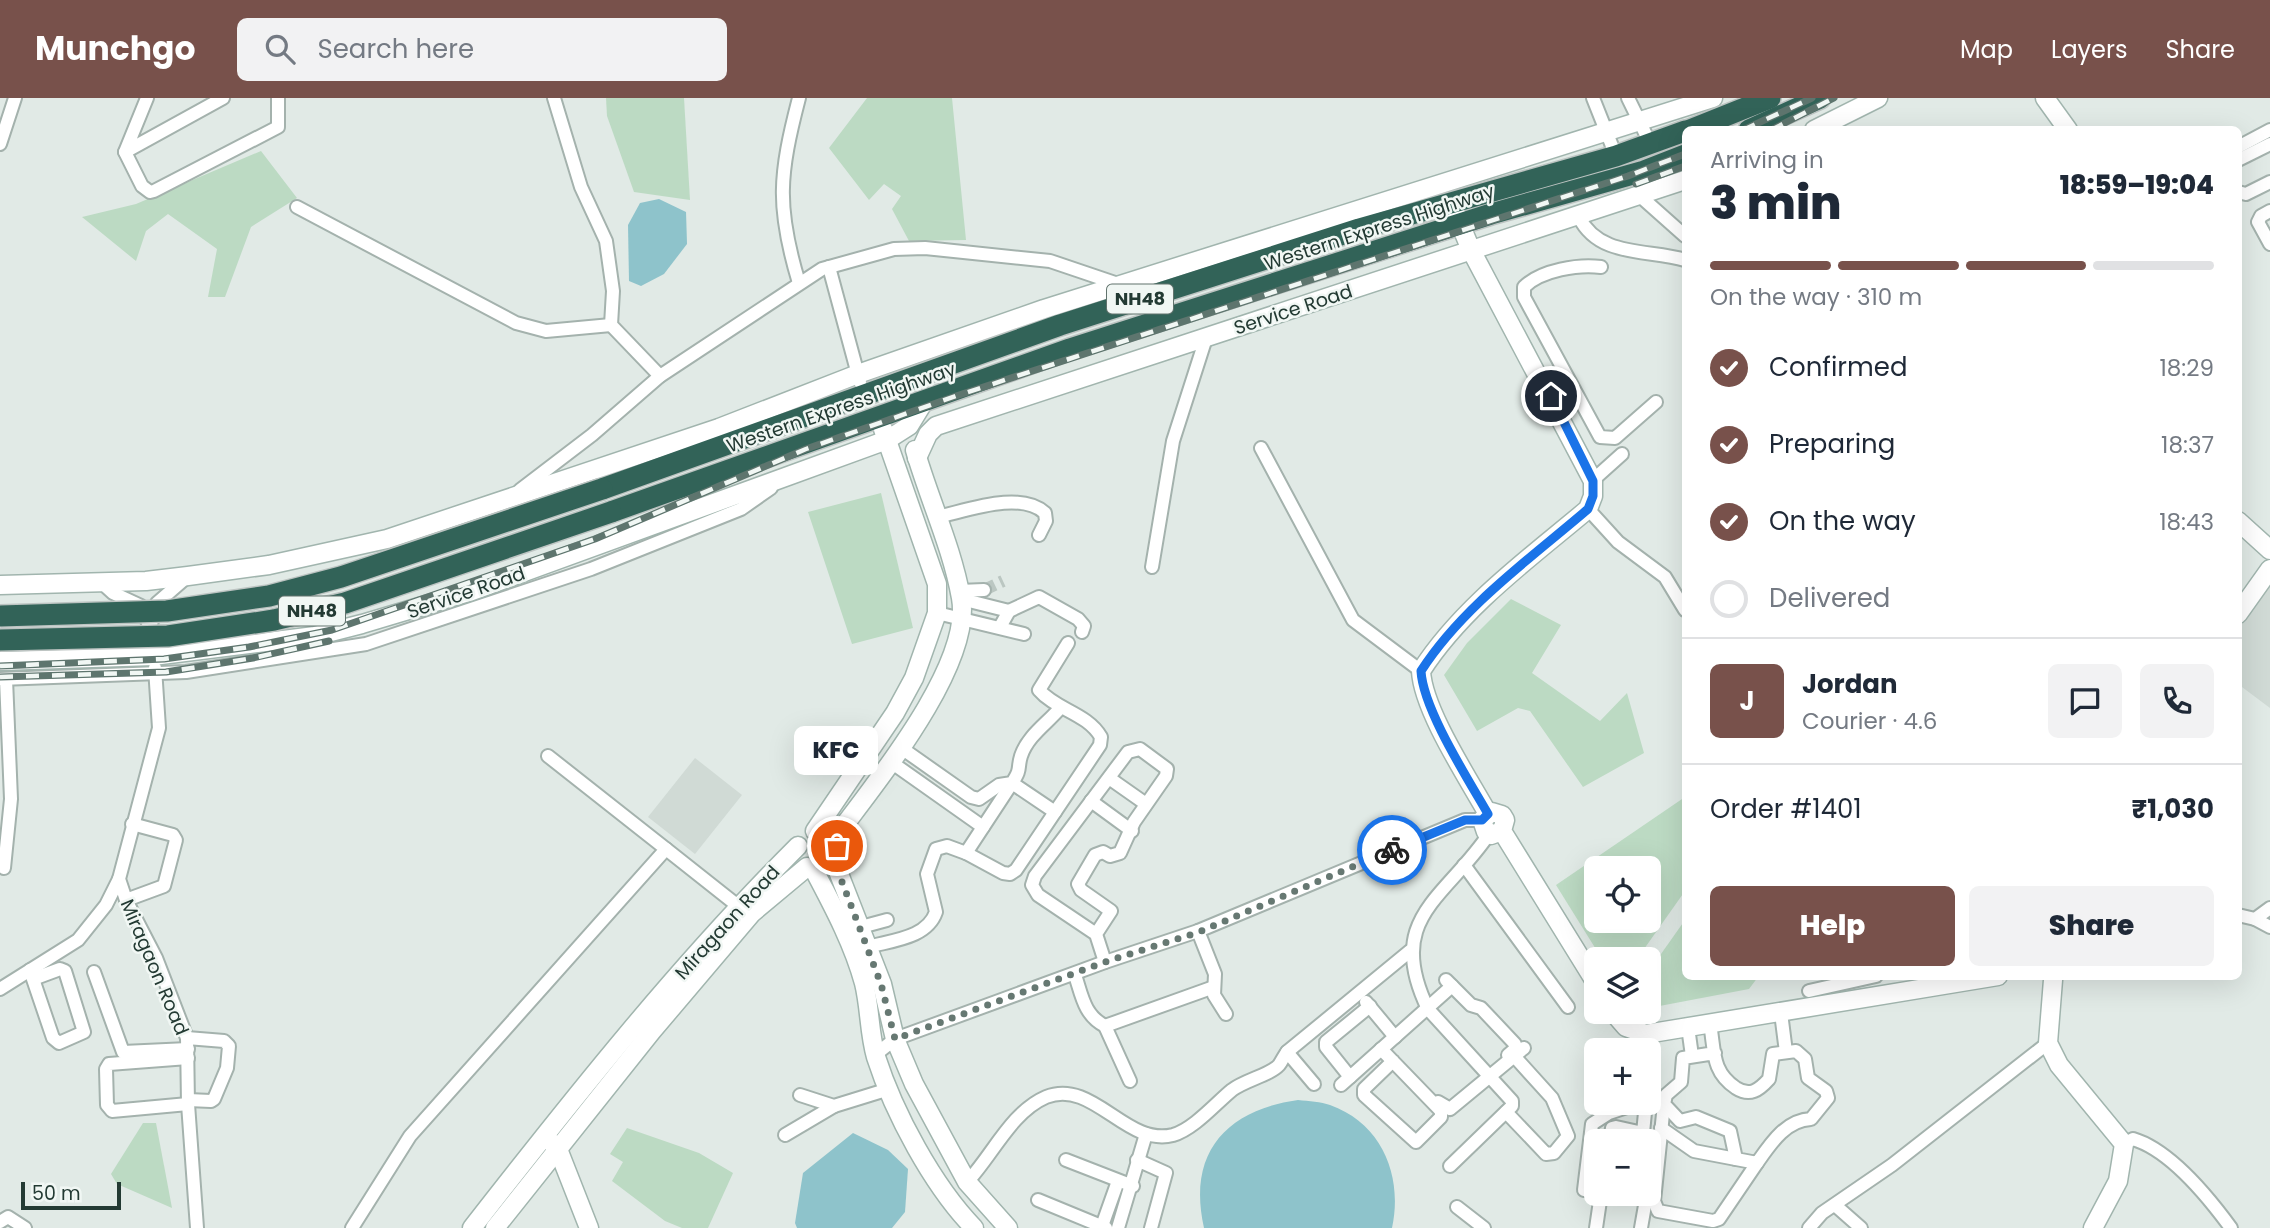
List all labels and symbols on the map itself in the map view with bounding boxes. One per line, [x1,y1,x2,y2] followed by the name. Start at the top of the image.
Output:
[1261,177,1498,278] street label: Western Express Highway
[1230,278,1356,341] street label: Service Road
[1107,284,1173,314] road number: NH48
[723,355,960,459] street label: Western Express Highway
[1521,366,1581,426] pin
[404,560,529,625] street label: Service Road
[279,597,345,626] road number: NH48
[795,727,879,776] callout: KFC
[1357,815,1427,885] courier
[807,816,867,876] pin
[669,859,786,985] street label: Miragaon Road
[114,895,195,1039] street label: Miragaon Road
[21,1179,121,1211] scale bar

